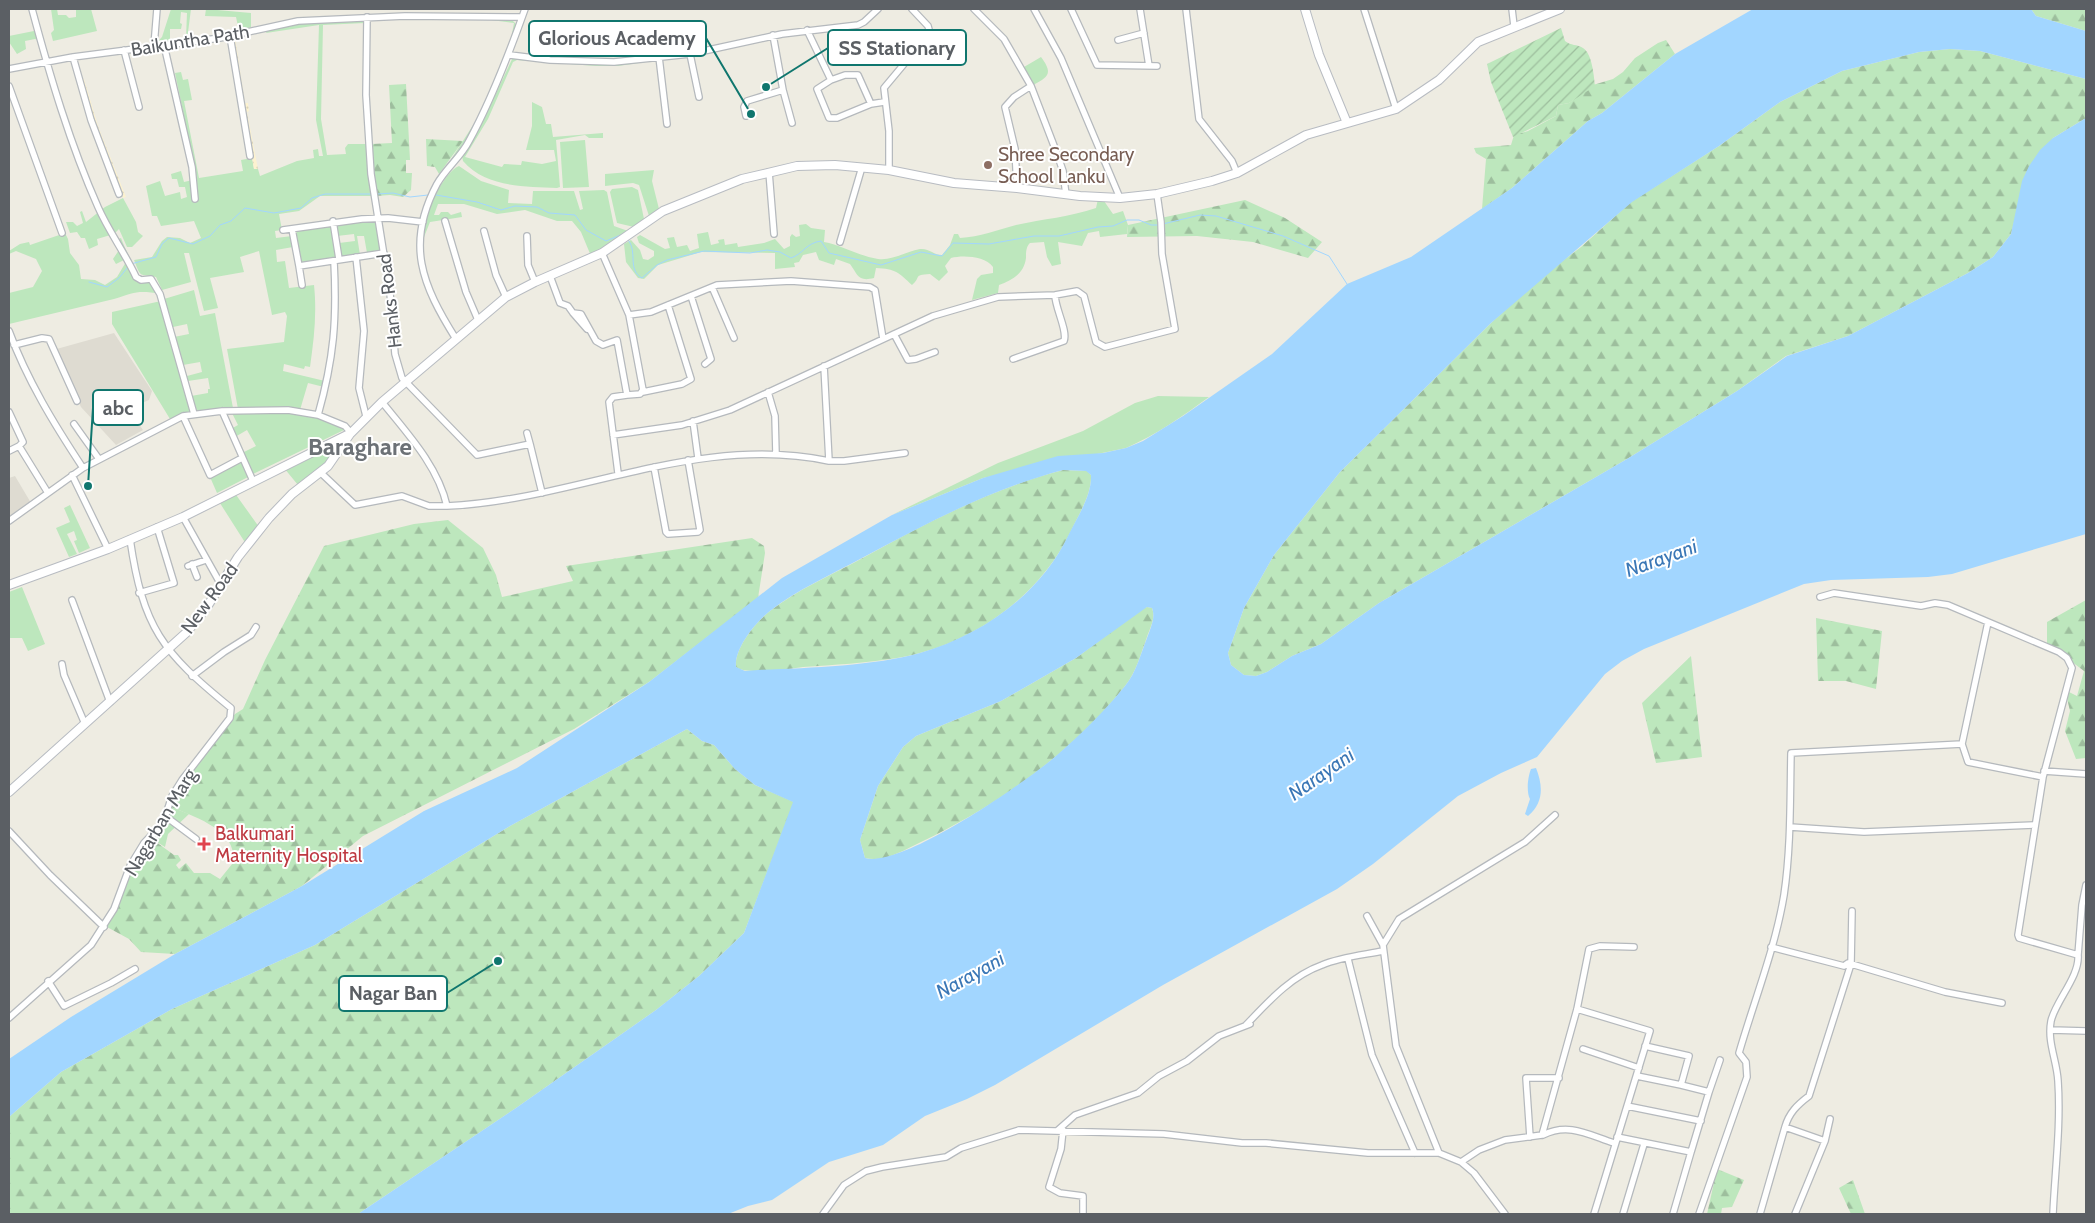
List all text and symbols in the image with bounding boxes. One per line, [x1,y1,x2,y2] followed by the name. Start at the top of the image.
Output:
[129,20,251,61] street label: Baikuntha Path
[529,21,706,56] callout: Glorious Academy
[538,26,696,50] text: Glorious Academy
[828,30,966,65] callout: SS Stationary
[838,36,956,60] text: SS Stationary
[998,143,1135,188] place label: Shree Secondary School Lanku
[982,159,994,171] marker: Shree Secondary School Lanku
[372,252,407,349] street label: Hanks Road
[93,390,143,425] callout: abc
[103,396,133,420] text: abc
[308,432,412,461] district label: Baraghare
[1622,534,1701,582] water label: Narayani
[176,558,243,638] street label: New Road
[1283,742,1359,805] water label: Narayani
[119,764,202,880] street label: Nagarban Marg
[215,822,363,867] place label: Balkumari Maternity Hospital
[197,837,211,851] marker: Balkumari Maternity Hospital
[931,946,1009,1004] water label: Narayani
[339,976,447,1011] callout: Nagar Ban
[349,981,437,1005] text: Nagar Ban

